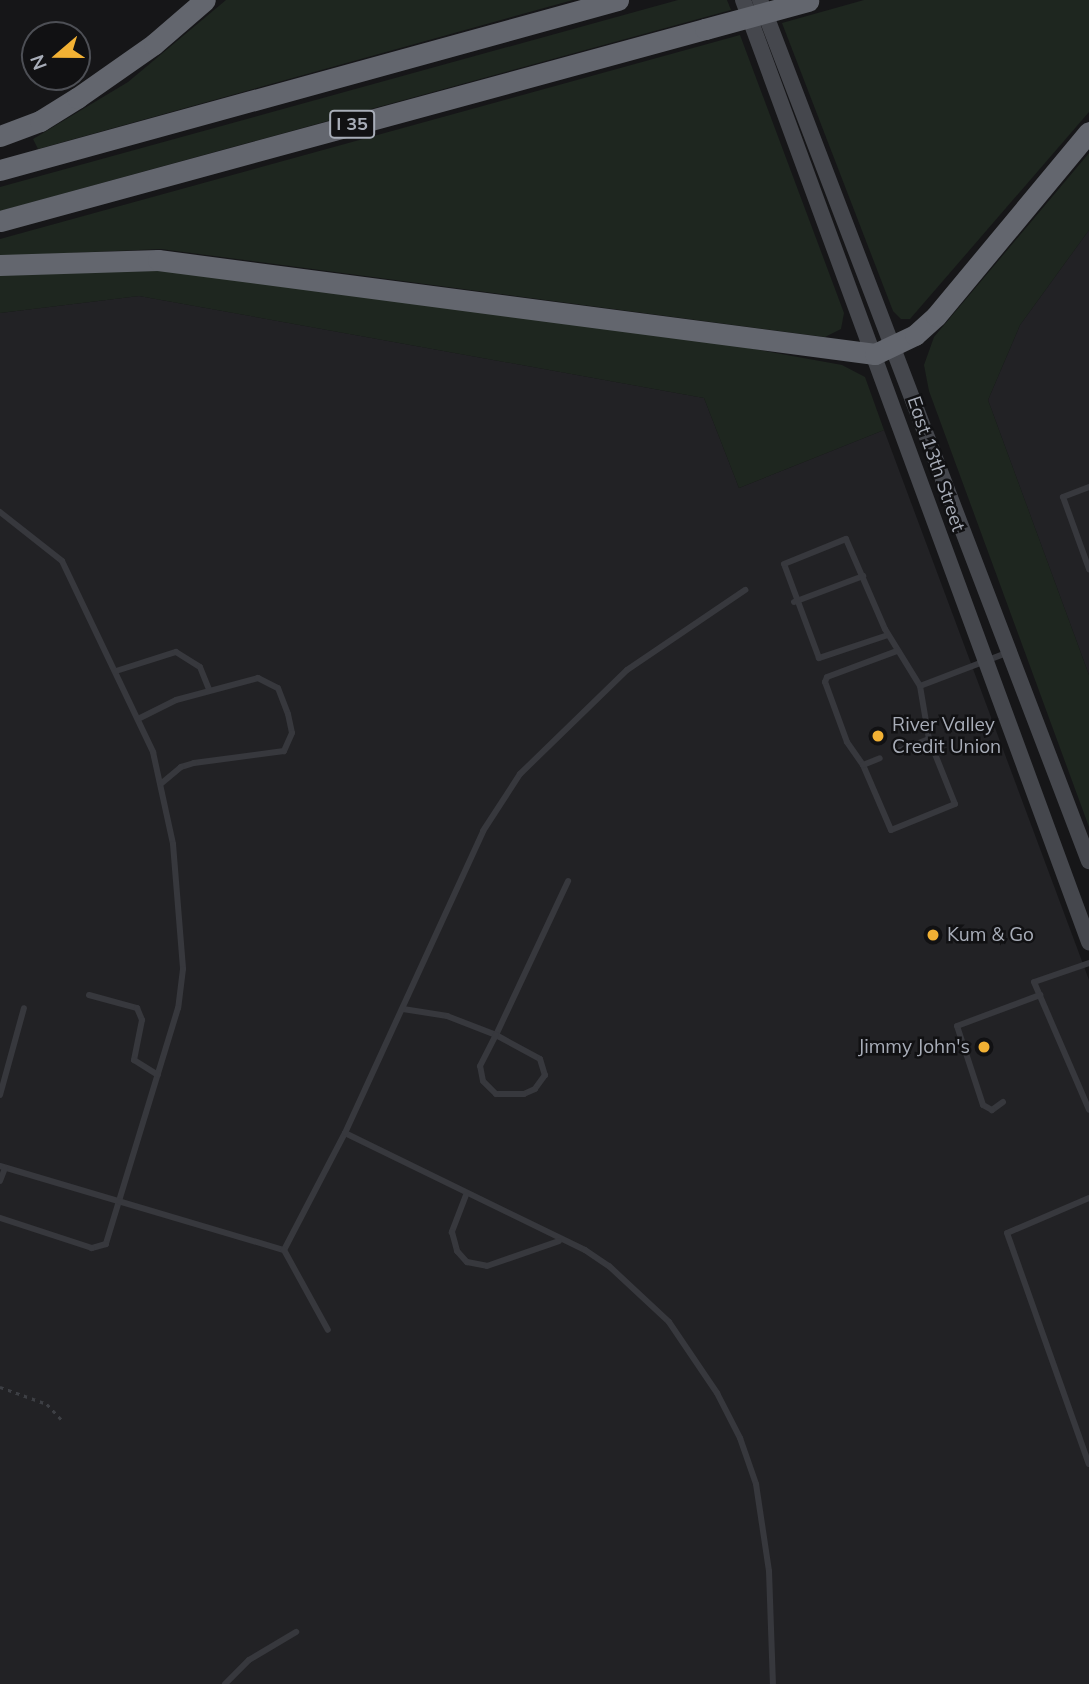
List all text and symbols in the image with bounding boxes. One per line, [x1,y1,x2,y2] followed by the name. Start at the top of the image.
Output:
[21,21,91,91] north arrow
[24,52,52,73] text: N
[328,110,376,139] road number: I 35
[902,393,970,535] street label: East 13th Street
[892,714,1001,758] place label: River Valley Credit Union
[870,728,886,744] marker: River Valley Credit Union
[947,924,1034,946] place label: Kum & Go
[925,927,941,943] marker: Kum & Go
[858,1036,970,1058] place label: Jimmy John's
[976,1039,992,1055] marker: Jimmy John's

